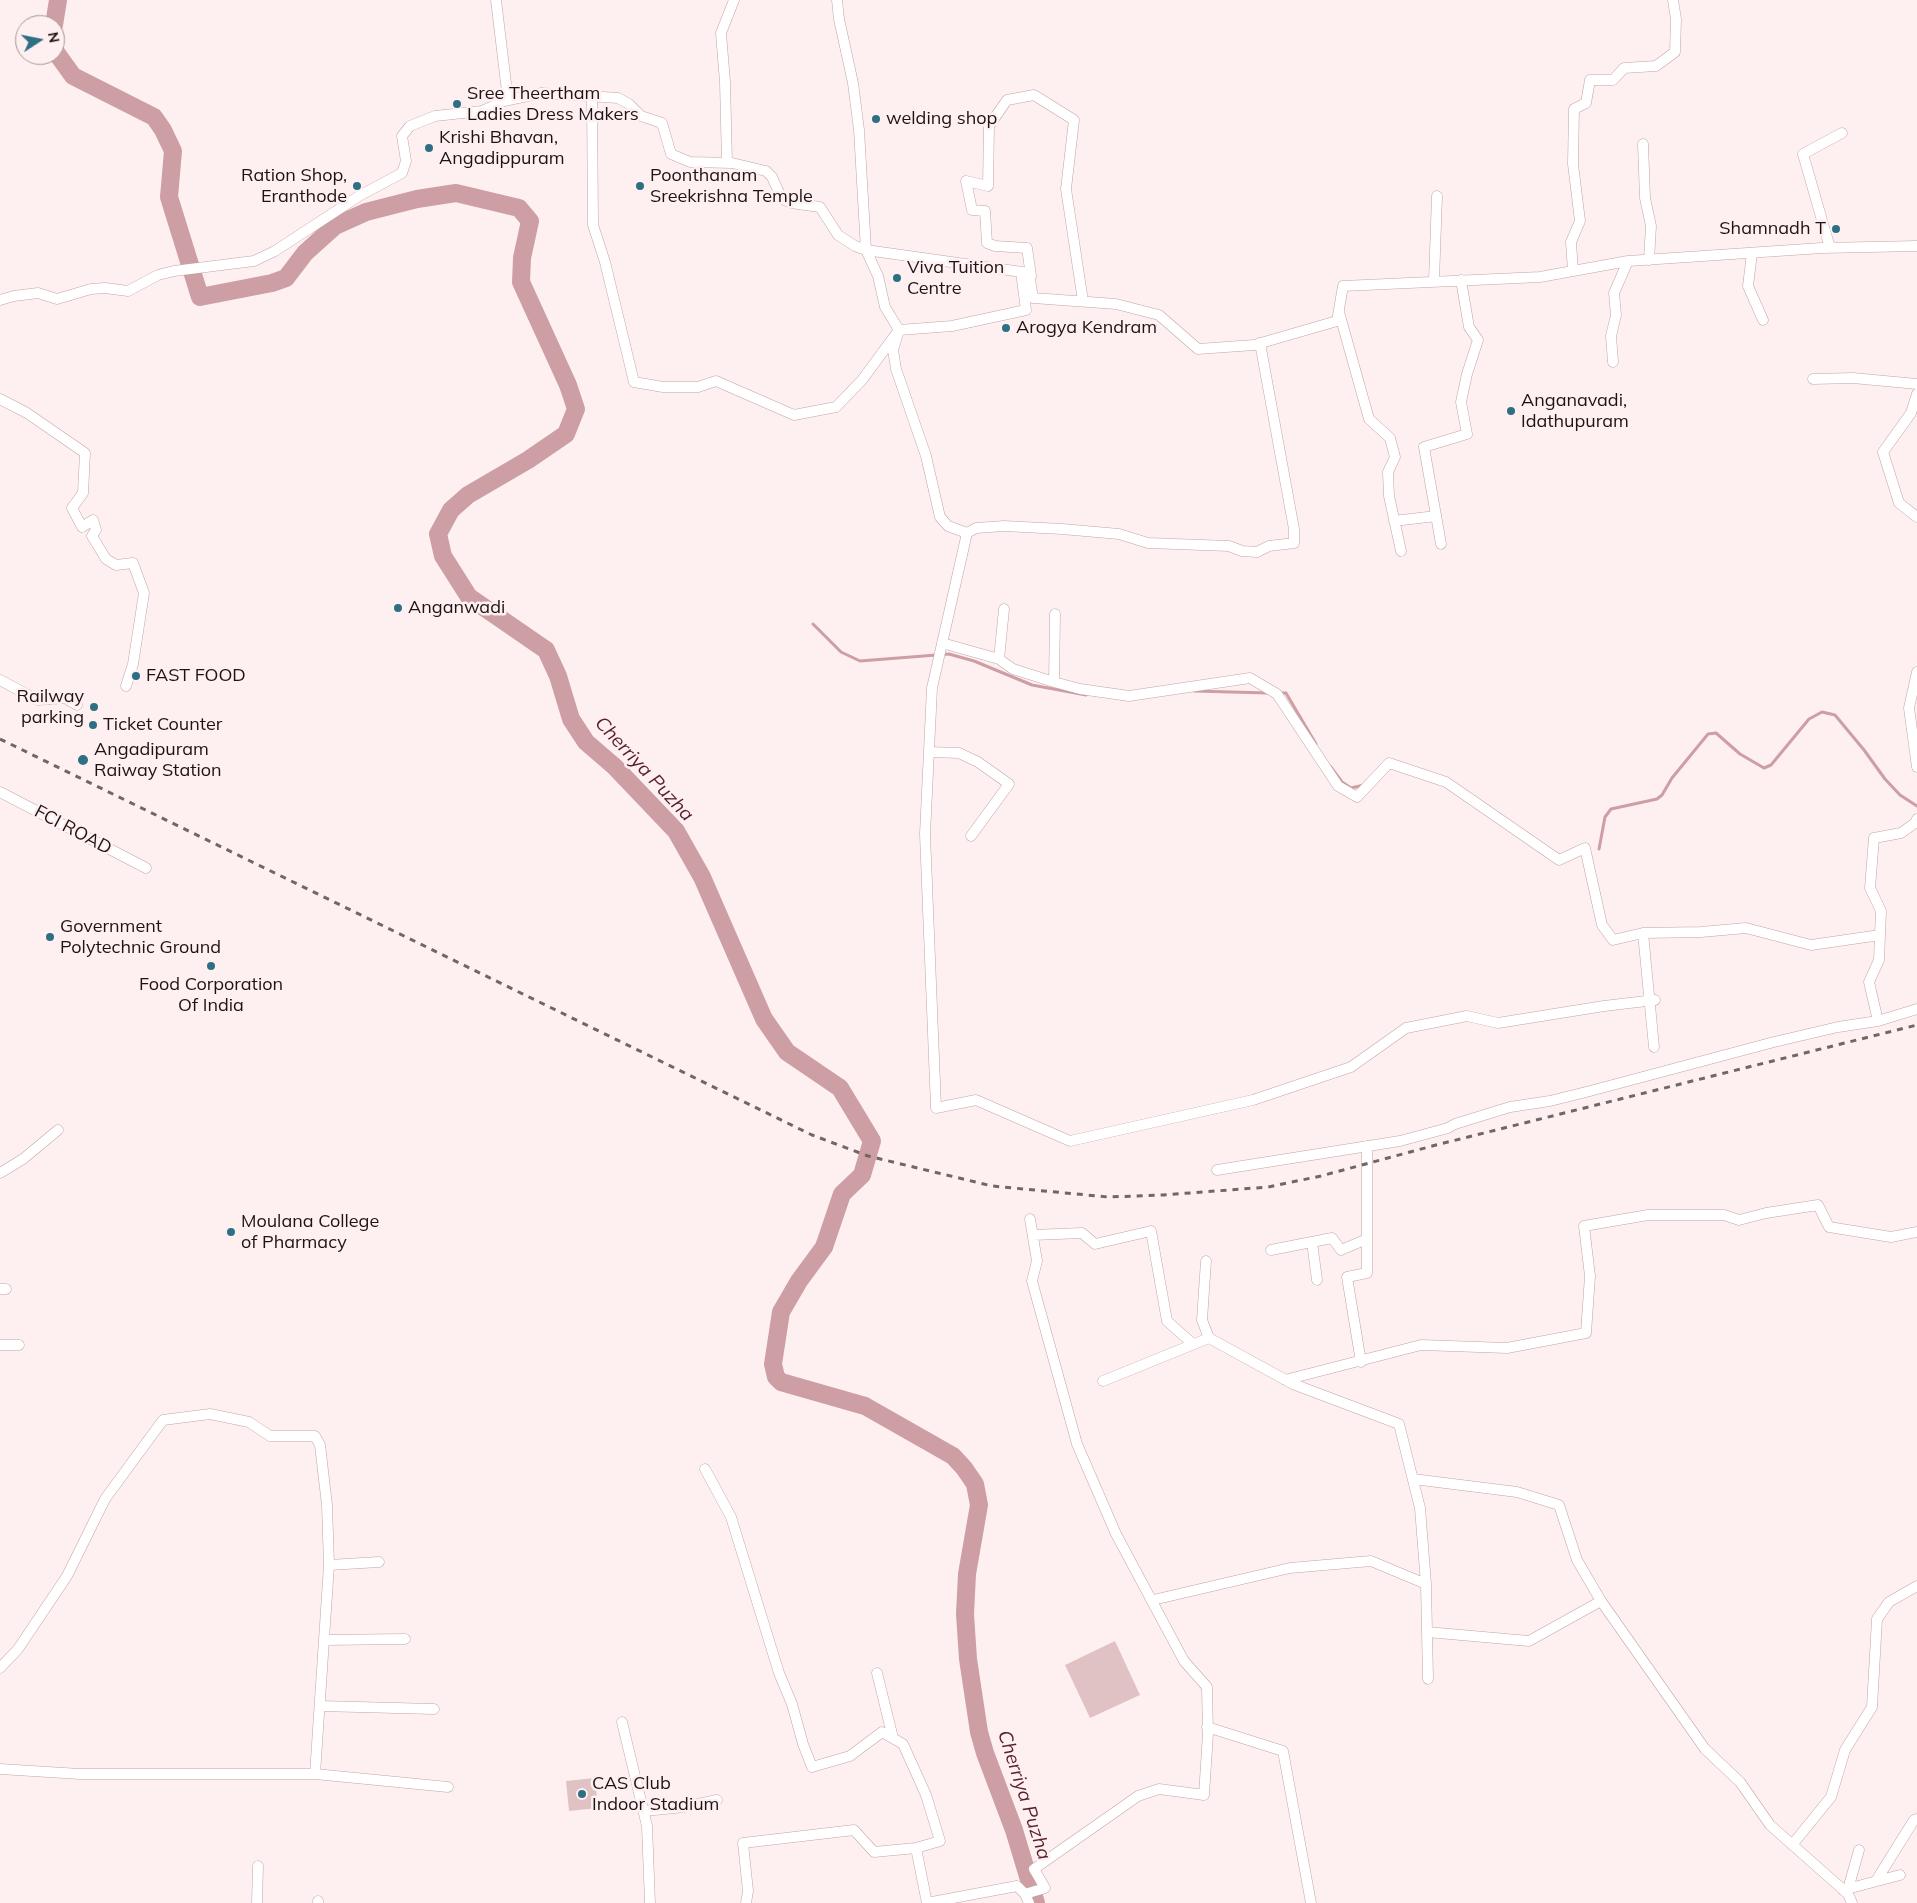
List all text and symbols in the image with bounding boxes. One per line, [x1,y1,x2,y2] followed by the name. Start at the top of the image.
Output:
[15,15,65,65] north arrow
[44,30,64,44] text: N
[467,83,639,126] place label: Sree Theertham Ladies Dress Makers
[451,98,463,110] marker: Sree Theertham Ladies Dress Makers
[886,108,997,130] place label: welding shop
[870,113,882,125] marker: welding shop
[439,127,565,170] place label: Krishi Bhavan, Angadippuram
[423,142,435,154] marker: Krishi Bhavan, Angadippuram
[241,165,347,208] place label: Ration Shop, Eranthode
[650,165,813,208] place label: Poonthanam Sreekrishna Temple
[351,180,363,192] marker: Ration Shop, Eranthode
[634,180,646,192] marker: Poonthanam Sreekrishna Temple
[1719,218,1826,240] place label: Shamnadh T
[1830,223,1842,235] marker: Shamnadh T
[907,257,1004,300] place label: Viva Tuition Centre
[891,272,903,284] marker: Viva Tuition Centre
[1016,317,1157,339] place label: Arogya Kendram
[1000,322,1012,334] marker: Arogya Kendram
[1521,390,1629,432] place label: Anganavadi, Idathupuram
[1505,405,1517,417] marker: Anganavadi, Idathupuram
[408,597,505,619] place label: Anganwadi
[392,602,404,614] marker: Anganwadi
[146,665,246,687] place label: FAST FOOD
[130,670,142,682] marker: FAST FOOD
[16,686,84,729] place label: Railway parking
[88,701,100,713] marker: Railway parking
[590,712,698,826] water label: Cherriya Puzha
[103,714,222,736] place label: Ticket Counter
[87,719,99,731] marker: Ticket Counter
[94,739,222,782] place label: Angadipuram Raiway Station
[76,753,90,767] marker: Angadipuram Raiway Station
[31,801,115,859] street label: FCI ROAD
[60,916,221,959] place label: Government Polytechnic Ground
[44,931,56,943] marker: Government Polytechnic Ground
[205,960,217,972] marker: Food Corporation Of India
[139,974,283,1016] place label: Food Corporation Of India
[241,1211,379,1254] place label: Moulana College of Pharmacy
[225,1226,237,1238] marker: Moulana College of Pharmacy
[992,1727,1056,1863] water label: Cherriya Puzha
[592,1773,719,1816] place label: CAS Club Indoor Stadium
[576,1788,588,1800] marker: CAS Club Indoor Stadium

